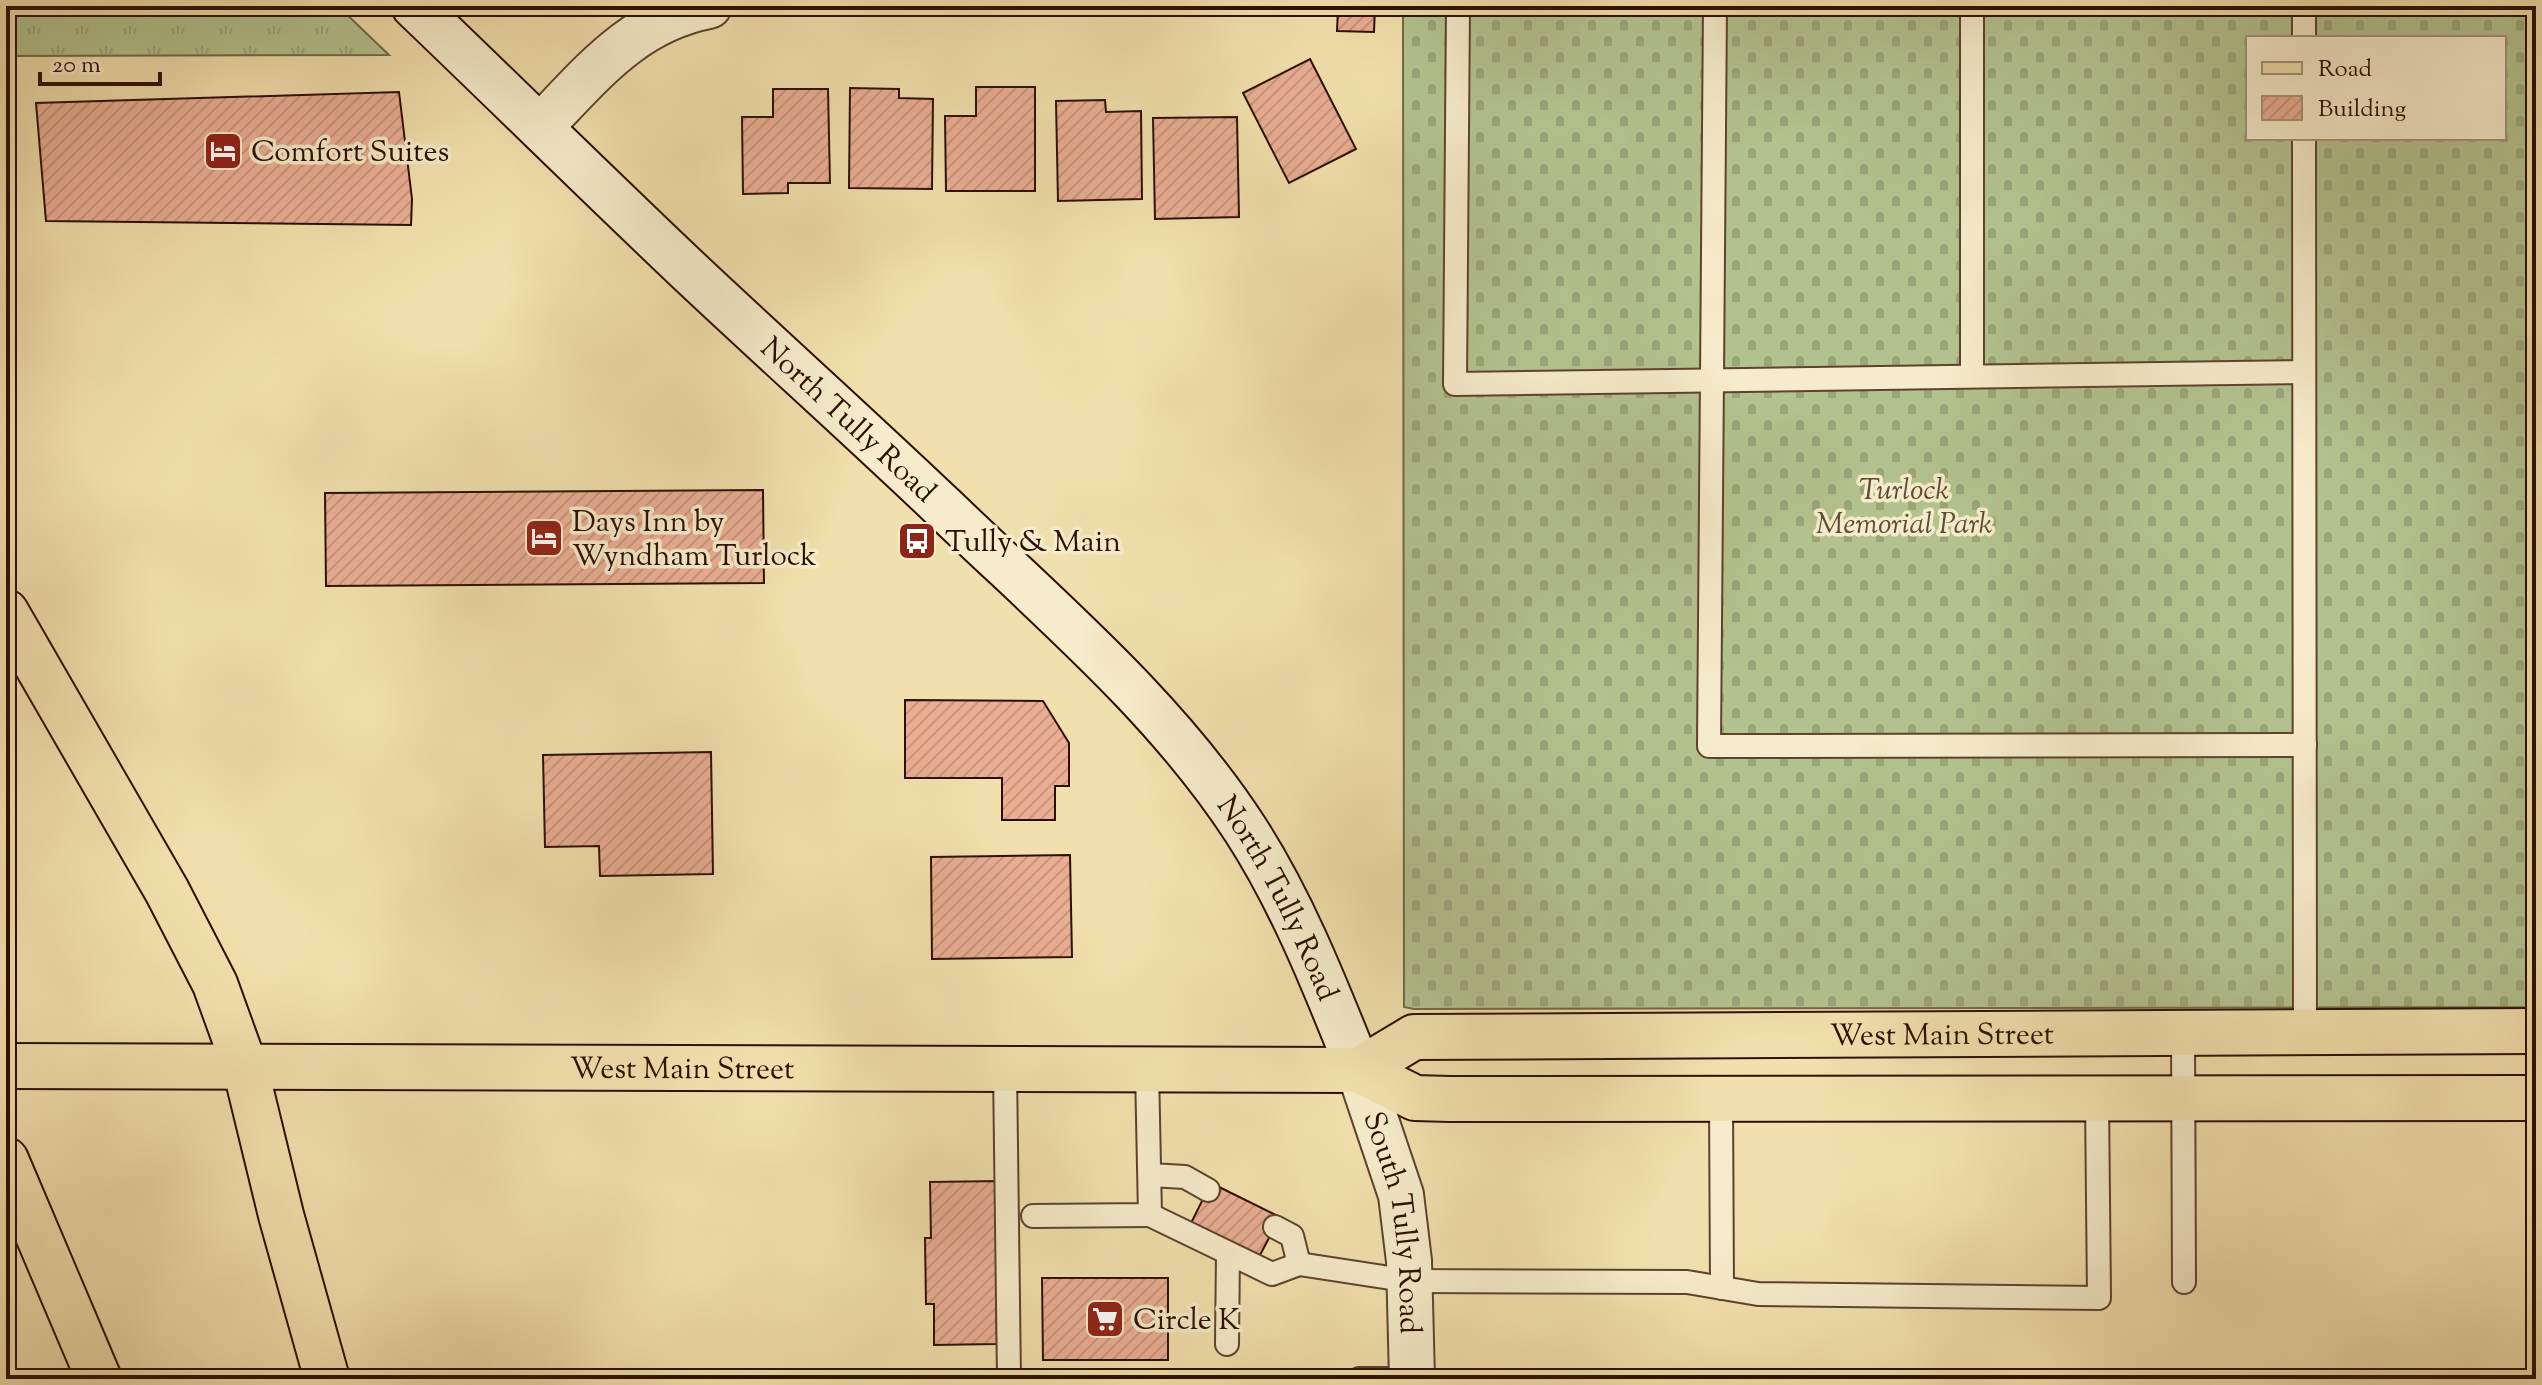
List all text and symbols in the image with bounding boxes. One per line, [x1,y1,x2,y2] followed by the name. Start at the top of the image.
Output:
[40,36,160,86] scale bar
[2246,36,2506,140] legend
[52,49,101,83] text: 20 m
[2318,53,2372,87] text: Road
[2318,93,2407,127] text: Building
[202,130,244,172] hotel icon: Comfort Suites
[251,132,449,175] place label: Comfort Suites
[749,328,945,514] street label: North Tully Road
[1816,470,1992,547] park label: Turlock Memorial Park
[572,502,817,579] place label: Days Inn by Wyndham Turlock
[523,517,565,559] hotel icon: Days Inn by Wyndham Turlock
[896,520,938,562] bus stop icon: Tully & Main
[945,522,1121,565] place label: Tully & Main
[1205,788,1348,1008] street label: North Tully Road
[1830,1015,2054,1059] street label: West Main Street
[570,1049,794,1092] street label: West Main Street
[1350,1106,1430,1335] street label: South Tully Road
[1084,1298,1126,1340] supermarket icon: Circle K
[1133,1300,1240,1343] place label: Circle K

